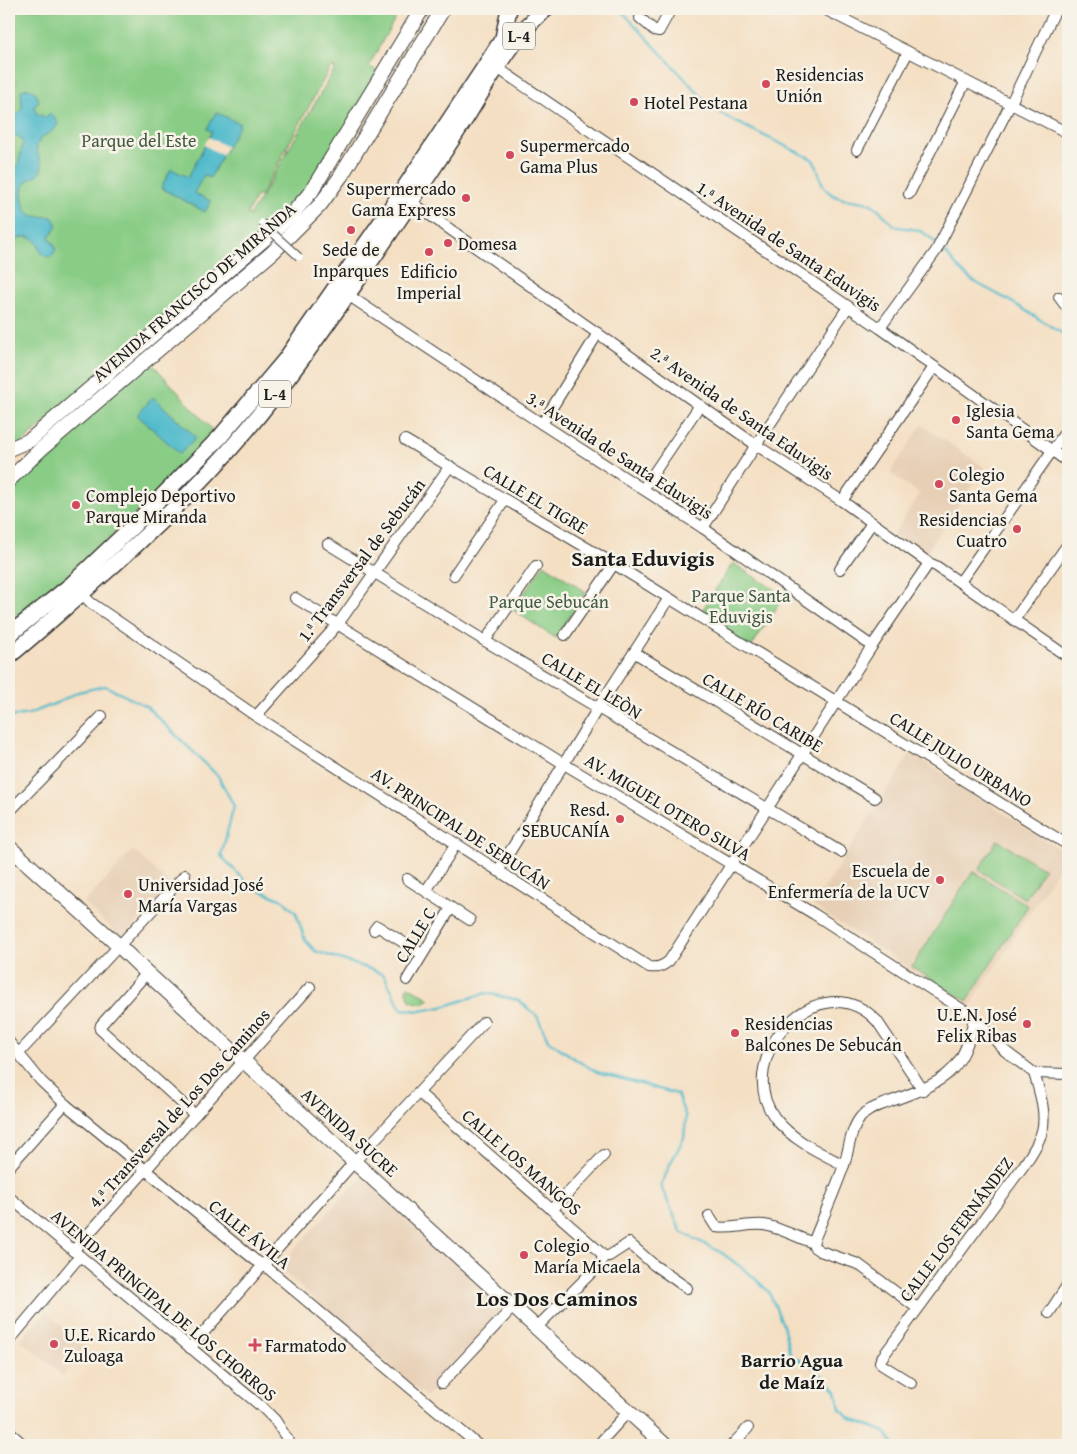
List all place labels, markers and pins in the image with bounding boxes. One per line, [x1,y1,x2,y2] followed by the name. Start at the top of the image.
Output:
[776,61,864,109] place label: Residencias Unión
[760,78,772,90] marker: Residencias Unión
[644,89,748,116] place label: Hotel Pestana
[628,96,640,108] marker: Hotel Pestana
[520,132,630,180] place label: Supermercado Gama Plus
[504,149,516,161] marker: Supermercado Gama Plus
[346,175,456,223] place label: Supermercado Gama Express
[460,192,472,204] marker: Supermercado Gama Express
[345,224,357,236] marker: Sede de Inparques
[458,230,517,257] place label: Domesa
[313,236,389,284] place label: Sede de Inparques
[442,237,454,249] marker: Domesa
[423,246,435,258] marker: Edificio Imperial
[397,258,461,306] place label: Edificio Imperial
[966,397,1055,445] place label: Iglesia Santa Gema
[950,414,962,426] marker: Iglesia Santa Gema
[949,461,1038,509] place label: Colegio Santa Gema
[933,478,945,490] marker: Colegio Santa Gema
[86,482,236,530] place label: Complejo Deportivo Parque Miranda
[70,499,82,511] marker: Complejo Deportivo Parque Miranda
[919,506,1007,554] place label: Residencias Cuatro
[1011,523,1023,535] marker: Residencias Cuatro
[522,796,610,844] place label: Resd. SEBUCANÍA
[614,813,626,825] marker: Resd. SEBUCANÍA
[768,857,930,905] place label: Escuela de Enfermería de la UCV
[138,871,264,919] place label: Universidad José María Vargas
[934,874,946,886] marker: Escuela de Enfermería de la UCV
[122,888,134,900] marker: Universidad José María Vargas
[937,1001,1017,1049] place label: U.E.N. José Felix Ribas
[745,1010,902,1058] place label: Residencias Balcones De Sebucán
[1021,1018,1033,1030] marker: U.E.N. José Felix Ribas
[729,1027,741,1039] marker: Residencias Balcones De Sebucán
[534,1232,641,1280] place label: Colegio María Micaela
[518,1249,530,1261] marker: Colegio María Micaela
[64,1321,156,1369] place label: U.E. Ricardo Zuloaga
[265,1332,347,1359] place label: Farmatodo
[48,1338,60,1350] marker: U.E. Ricardo Zuloaga
[249,1339,261,1351] marker: Farmatodo

